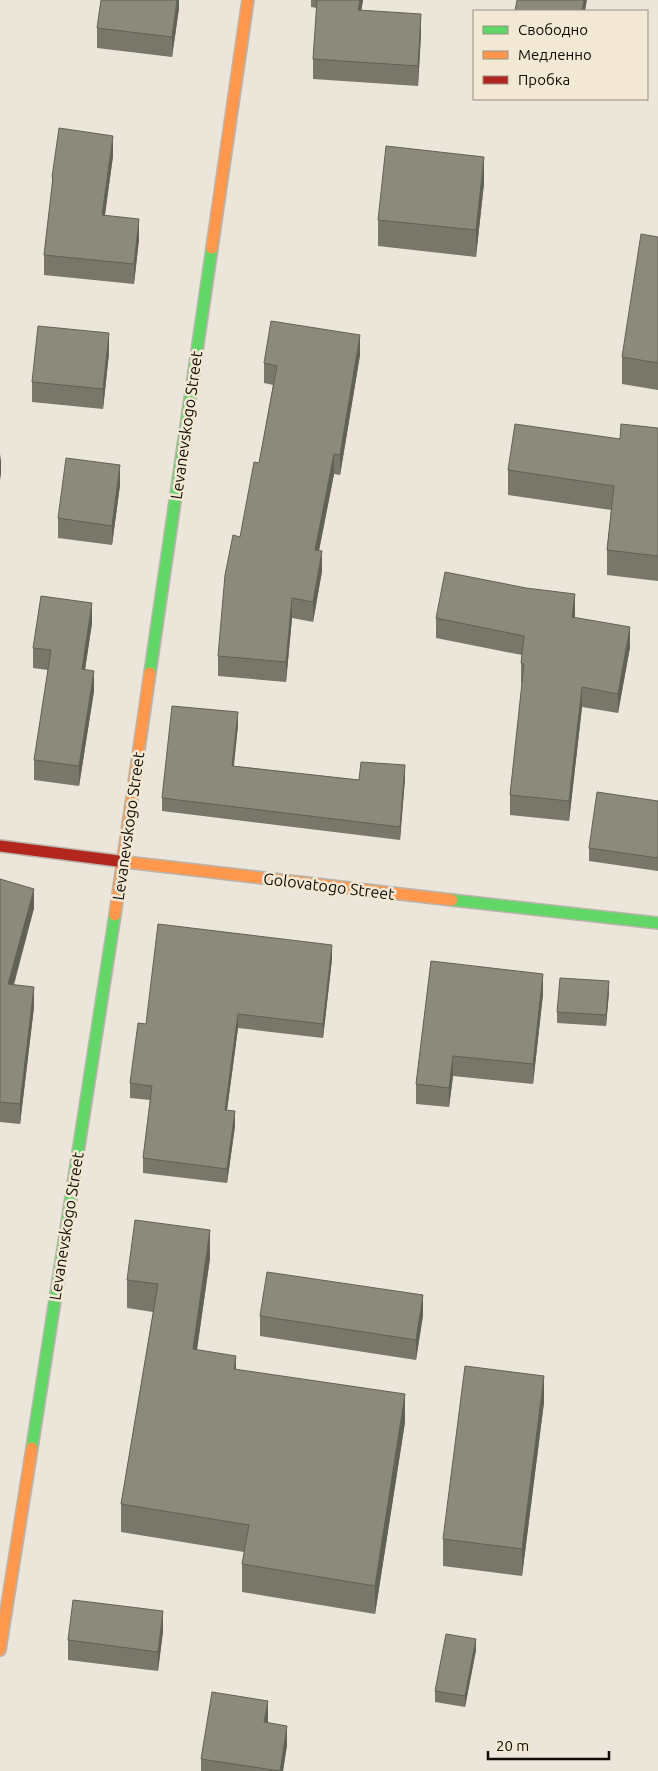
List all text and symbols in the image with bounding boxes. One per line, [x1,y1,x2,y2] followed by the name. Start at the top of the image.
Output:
[473,10,648,100] legend
[518,21,588,38] text: Свободно
[518,46,592,63] text: Медленно
[518,71,570,88] text: Пробка
[167,349,205,500] street label: Levanevskogo Street
[109,750,147,901] street label: Levanevskogo Street
[262,869,396,903] street label: Golovatogo Street
[45,1150,87,1301] street label: Levanevskogo Street
[488,1728,609,1760] scale bar
[496,1737,529,1754] text: 20 m

